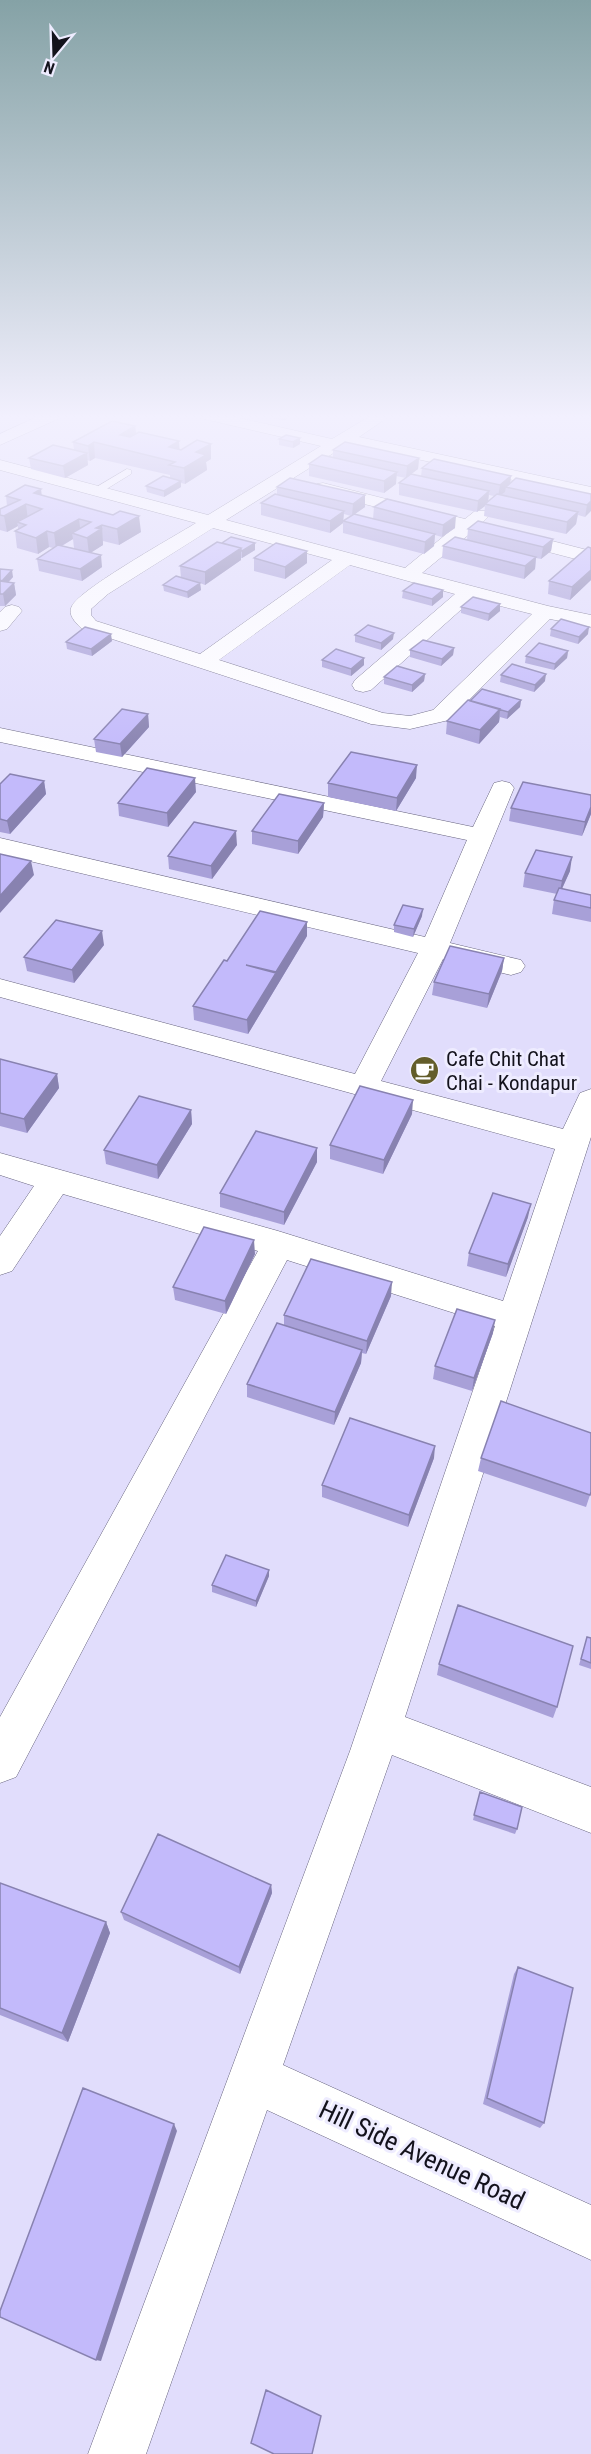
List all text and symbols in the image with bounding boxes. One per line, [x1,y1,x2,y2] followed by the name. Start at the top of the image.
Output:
[24,24,84,84] north arrow
[42,57,57,78] text: N
[446,1047,577,1095] place label: Cafe Chit Chat Chai - Kondapur
[409,1055,441,1087] cafe icon: Cafe Chit Chat Chai - Kondapur
[314,2094,530,2216] street label: Hill Side Avenue Road

